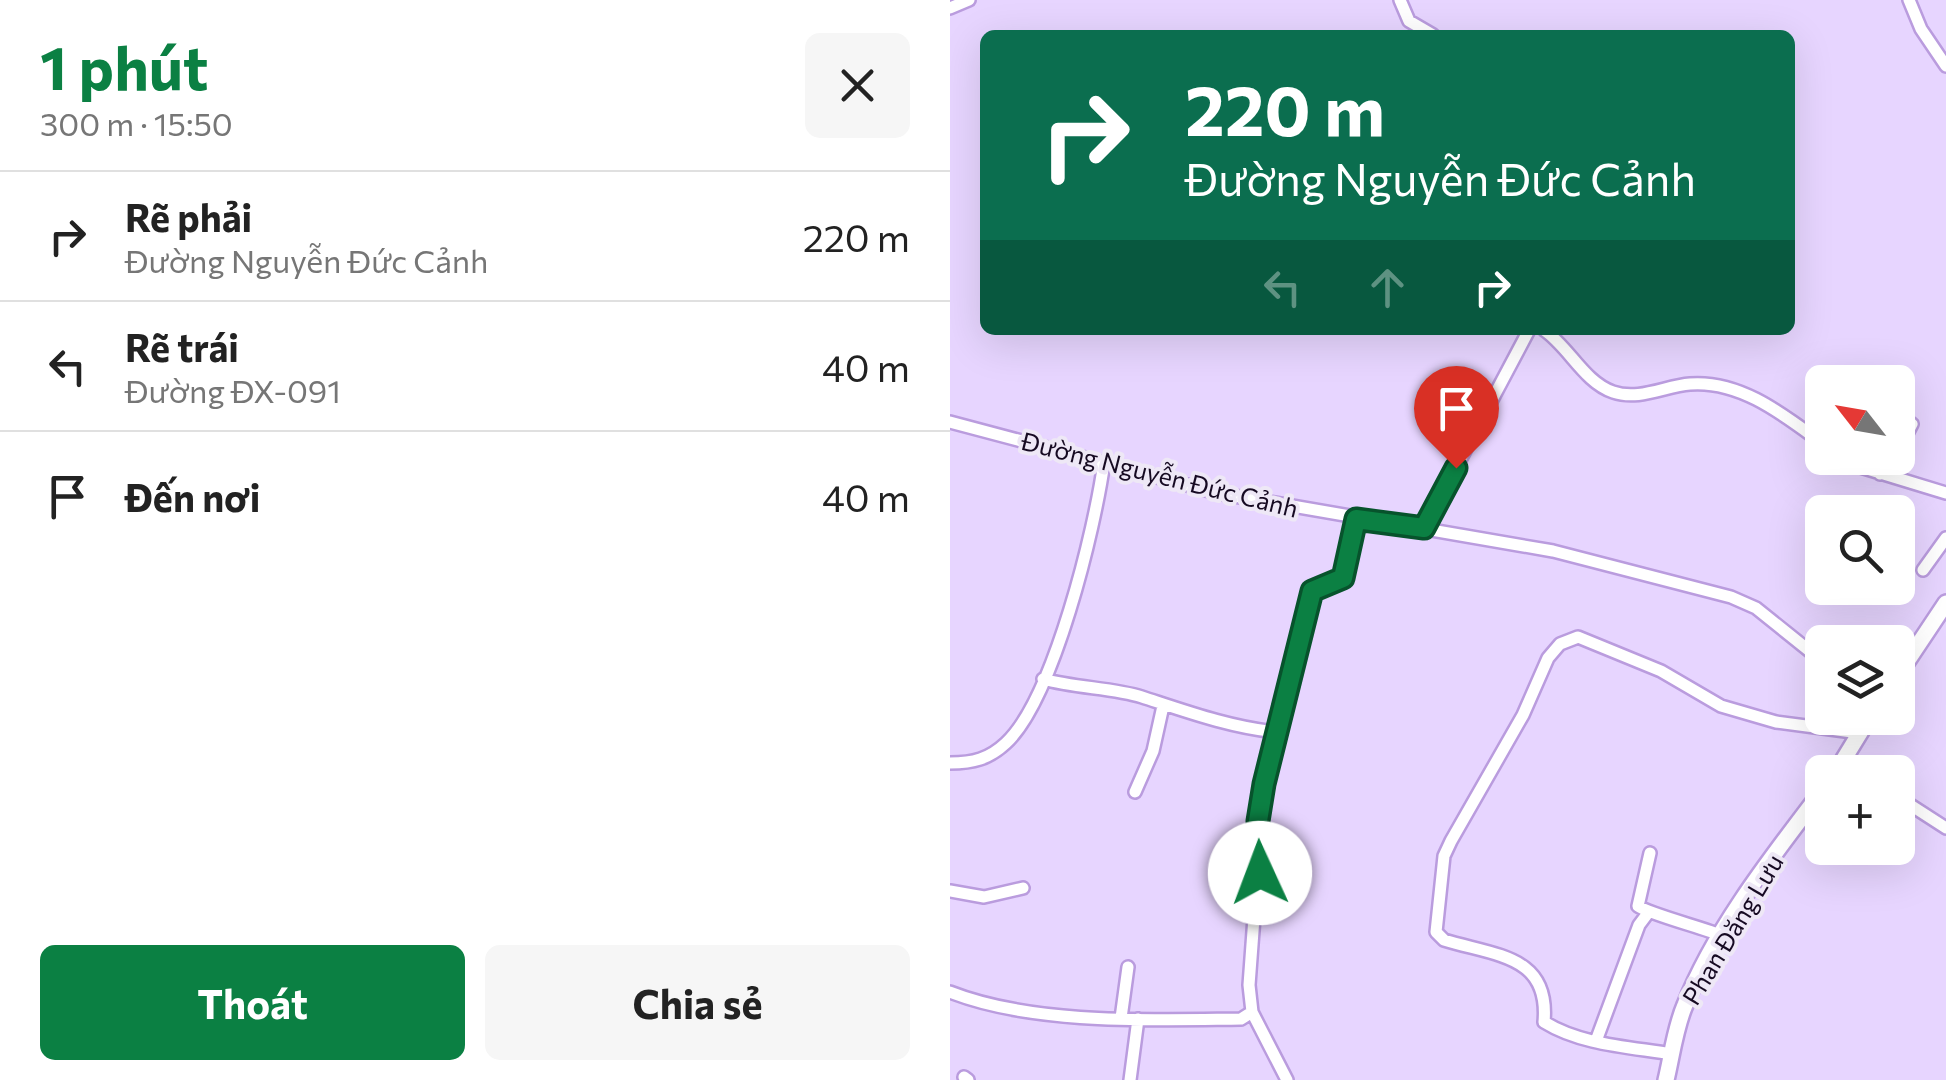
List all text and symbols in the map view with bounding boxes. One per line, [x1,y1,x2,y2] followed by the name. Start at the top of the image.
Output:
[40,29,208,102] text: 1 phút
[805,33,910,138] button: close
[1185,65,1385,150] text: 220 m
[1020,70,1150,200] icon: right
[40,103,233,143] text: 300 m · 15:50
[1185,150,1696,205] text: Đường Nguyễn Đức Cảnh
[125,193,252,240] text: Rẽ phải
[40,209,95,264] icon: right
[803,213,910,260] text: 220 m
[125,240,488,280] text: Đường Nguyễn Đức Cảnh
[1255,260,1310,315] icon: left
[1360,260,1415,315] icon: ahead
[1465,260,1520,315] icon: right
[125,323,239,370] text: Rẽ trái
[40,339,95,394] icon: left
[822,343,910,390] text: 40 m
[1805,365,1915,475] north arrow
[1805,365,1915,865] map controls
[1414,366,1499,469] pin
[125,370,341,410] text: Đường ĐX-091
[1429,381,1484,436] icon: arrive
[1018,425,1301,523] street label: Đường Nguyễn Đức Cảnh
[40,469,95,524] icon: arrive
[125,473,260,520] text: Đến nơi
[822,473,910,520] text: 40 m
[1805,495,1915,605] button: search
[1805,625,1915,735] button: layers
[1805,755,1915,865] button: +
[1208,821,1312,925] position arrow
[1675,848,1789,1010] street label: Phan Đăng Lưu
[40,945,465,1060] button: Thoát
[485,945,910,1060] button: Chia sẻ

